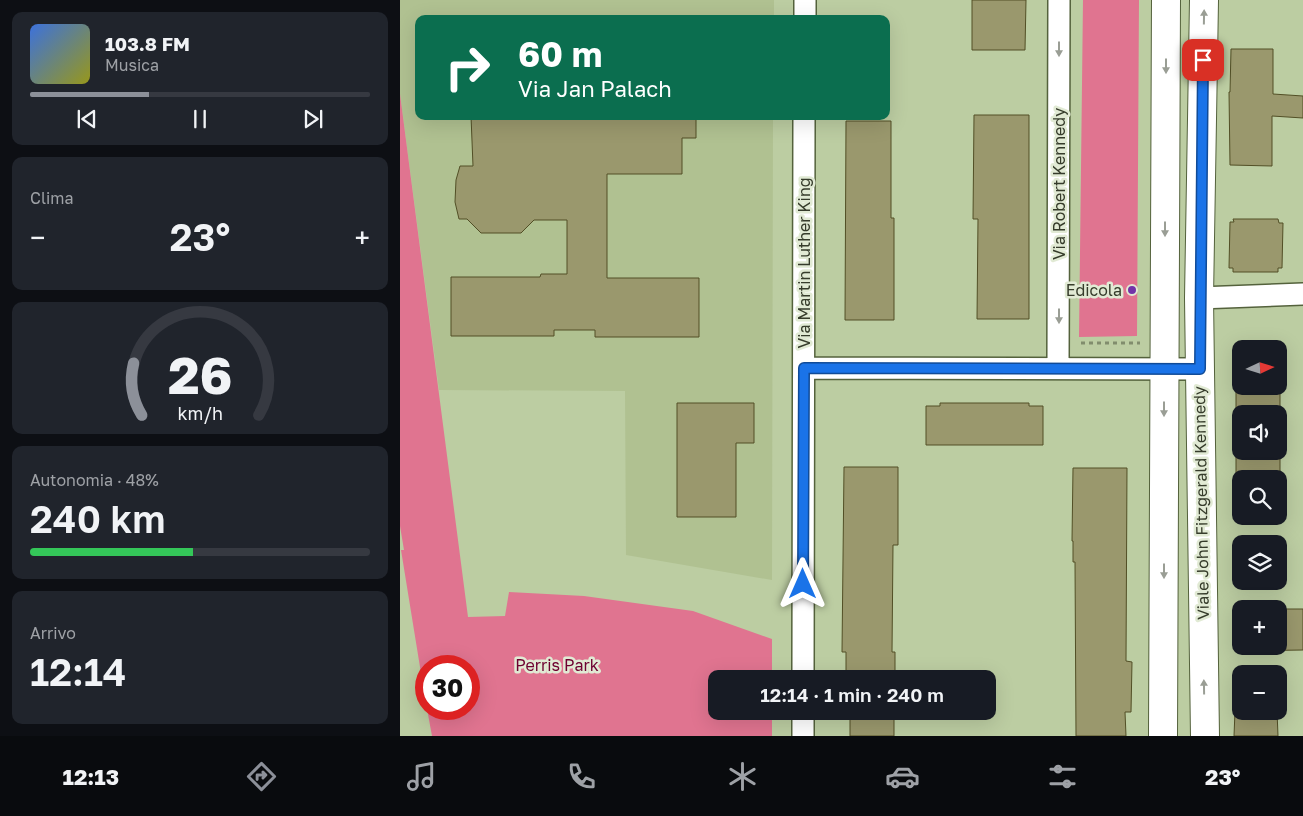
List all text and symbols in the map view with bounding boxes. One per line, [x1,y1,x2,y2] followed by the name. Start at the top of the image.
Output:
[1200,9,1208,25] one-way arrow
[105,32,190,55] text: 103.8 FM
[518,33,602,75] text: 60 m
[435,35,500,100] icon: right
[1182,39,1224,81] pin
[1055,41,1063,57] one-way arrow
[1189,46,1217,74] icon: arrive
[105,55,159,75] text: Musica
[1162,58,1170,74] one-way arrow
[518,75,672,102] text: Via Jan Palach
[73,105,101,133] icon: previous
[186,105,214,133] icon: pause
[299,105,327,133] icon: next
[1049,108,1069,260] street label: Via Robert Kennedy
[794,177,814,349] street label: Via Martin Luther King
[30,188,74,208] text: Clima
[170,214,230,259] text: 23°
[30,221,45,254] text: −
[355,221,370,254] text: +
[1161,221,1169,237] one-way arrow
[1066,280,1122,300] place label: Edicola
[1126,284,1138,296] marker: Edicola
[1055,308,1063,324] one-way arrow
[1232,340,1288,395] north arrow
[1232,340,1287,720] map controls
[168,343,232,405] text: 26
[1189,386,1213,620] street label: Viale John Fitzgerald Kennedy
[1160,401,1168,417] one-way arrow
[177,402,223,424] text: km/h
[1232,405,1287,460] button: sound
[30,470,159,490] text: Autonomia · 48%
[1232,470,1287,525] button: search
[30,496,166,541] text: 240 km
[1232,535,1287,590] button: layers
[776,557,828,609] position arrow
[1160,563,1168,579] one-way arrow
[1232,600,1287,655] button: +
[30,623,76,643] text: Arrivo
[30,649,127,694] text: 12:14
[415,655,480,720] speed limit sign: 30
[515,655,599,675] park label: Perris Park
[1232,665,1287,720] button: −
[1200,679,1208,695] one-way arrow
[760,683,944,706] text: 12:14 · 1 min · 240 m
[244,759,279,794] icon: directions
[404,759,439,794] icon: music
[564,759,599,794] icon: phone
[725,759,760,794] icon: climate
[885,759,920,794] icon: car
[1045,759,1080,794] icon: filters
[63,763,119,790] text: 12:13
[1205,763,1240,790] text: 23°

